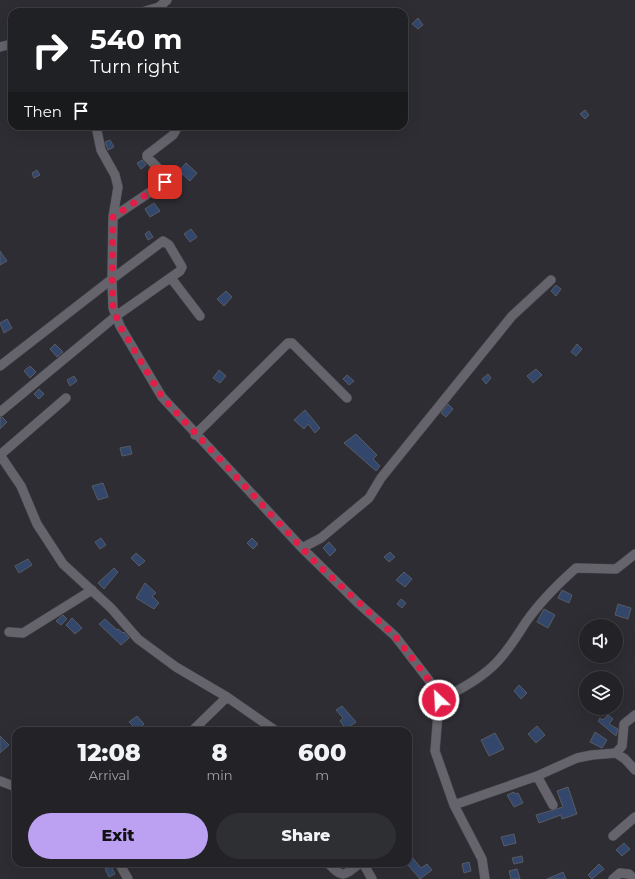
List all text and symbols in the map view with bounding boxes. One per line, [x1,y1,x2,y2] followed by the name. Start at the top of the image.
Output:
[90,22,182,56] text: 540 m
[24,24,76,76] icon: right
[90,56,180,78] text: Turn right
[70,100,92,122] icon: arrive
[24,102,62,121] text: Then
[148,165,182,199] pin
[154,171,176,193] icon: arrive
[579,619,623,715] map controls
[579,619,623,663] button: sound
[579,671,623,715] button: layers
[418,679,460,721] position arrow
[78,738,141,767] text: 12:08
[211,738,227,767] text: 8
[298,738,346,767] text: 600
[89,767,130,783] text: Arrival
[206,767,233,783] text: min
[315,767,329,783] text: m
[28,813,208,859] button: Exit
[216,813,396,859] button: Share

